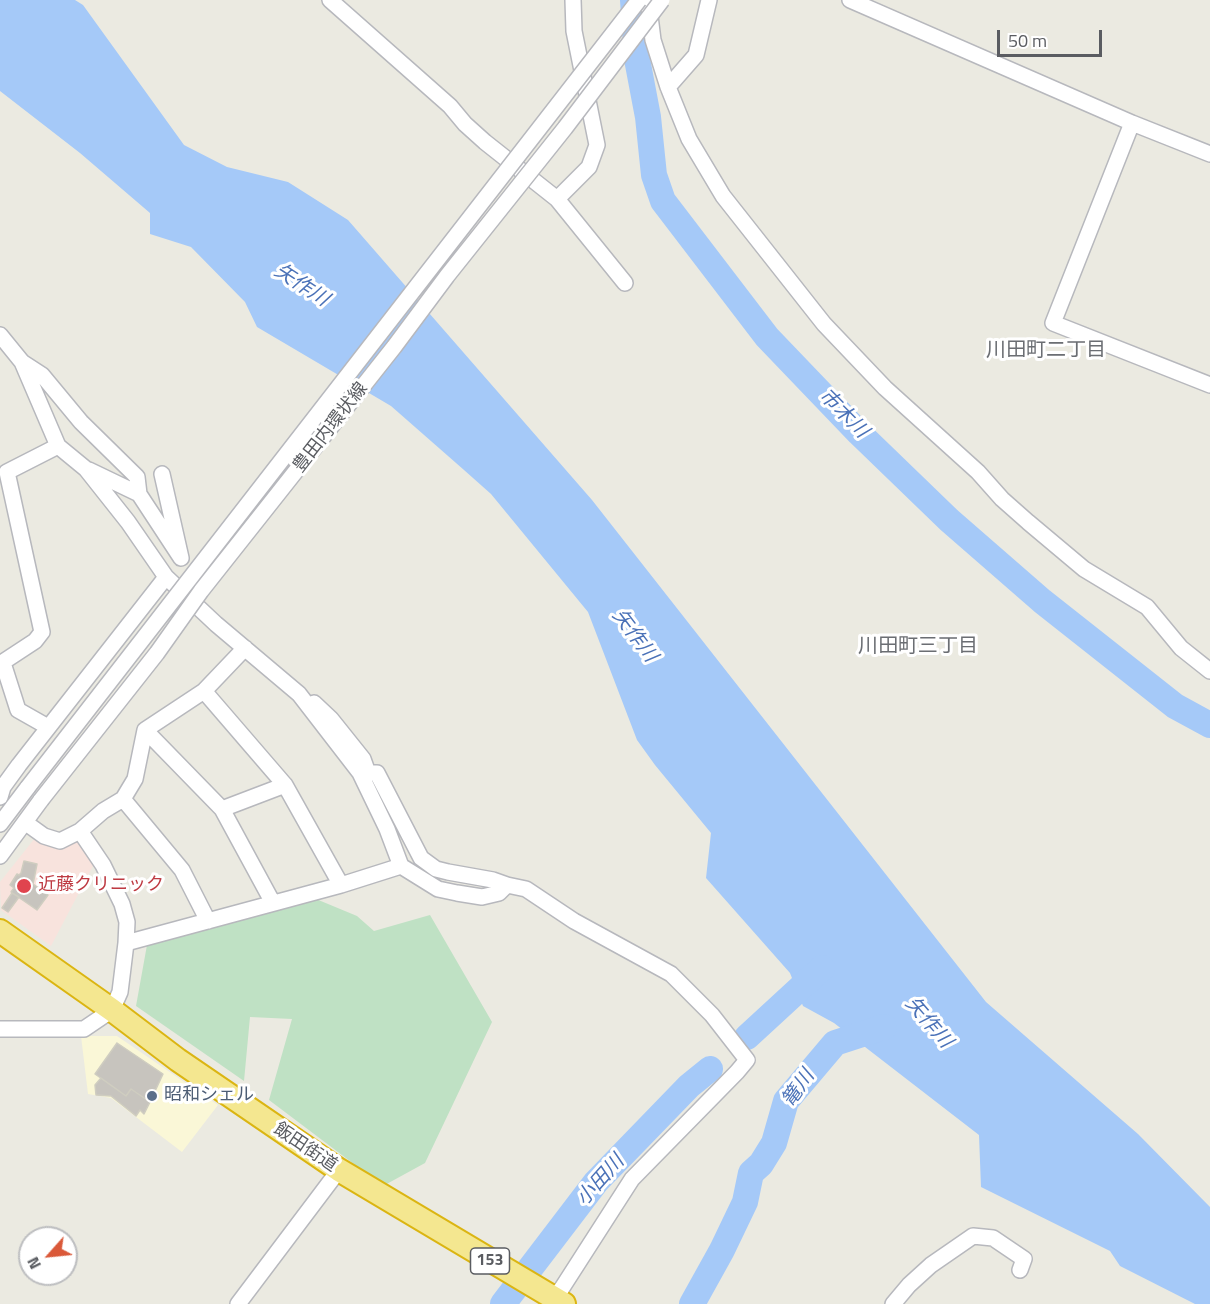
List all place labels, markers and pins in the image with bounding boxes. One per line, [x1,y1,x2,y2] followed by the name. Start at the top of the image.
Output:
[38,875,164,897] place label: 近藤クリニック
[15,877,33,895] marker: 近藤クリニック
[164,1085,254,1107] place label: 昭和シェル
[145,1089,159,1103] marker: 昭和シェル

